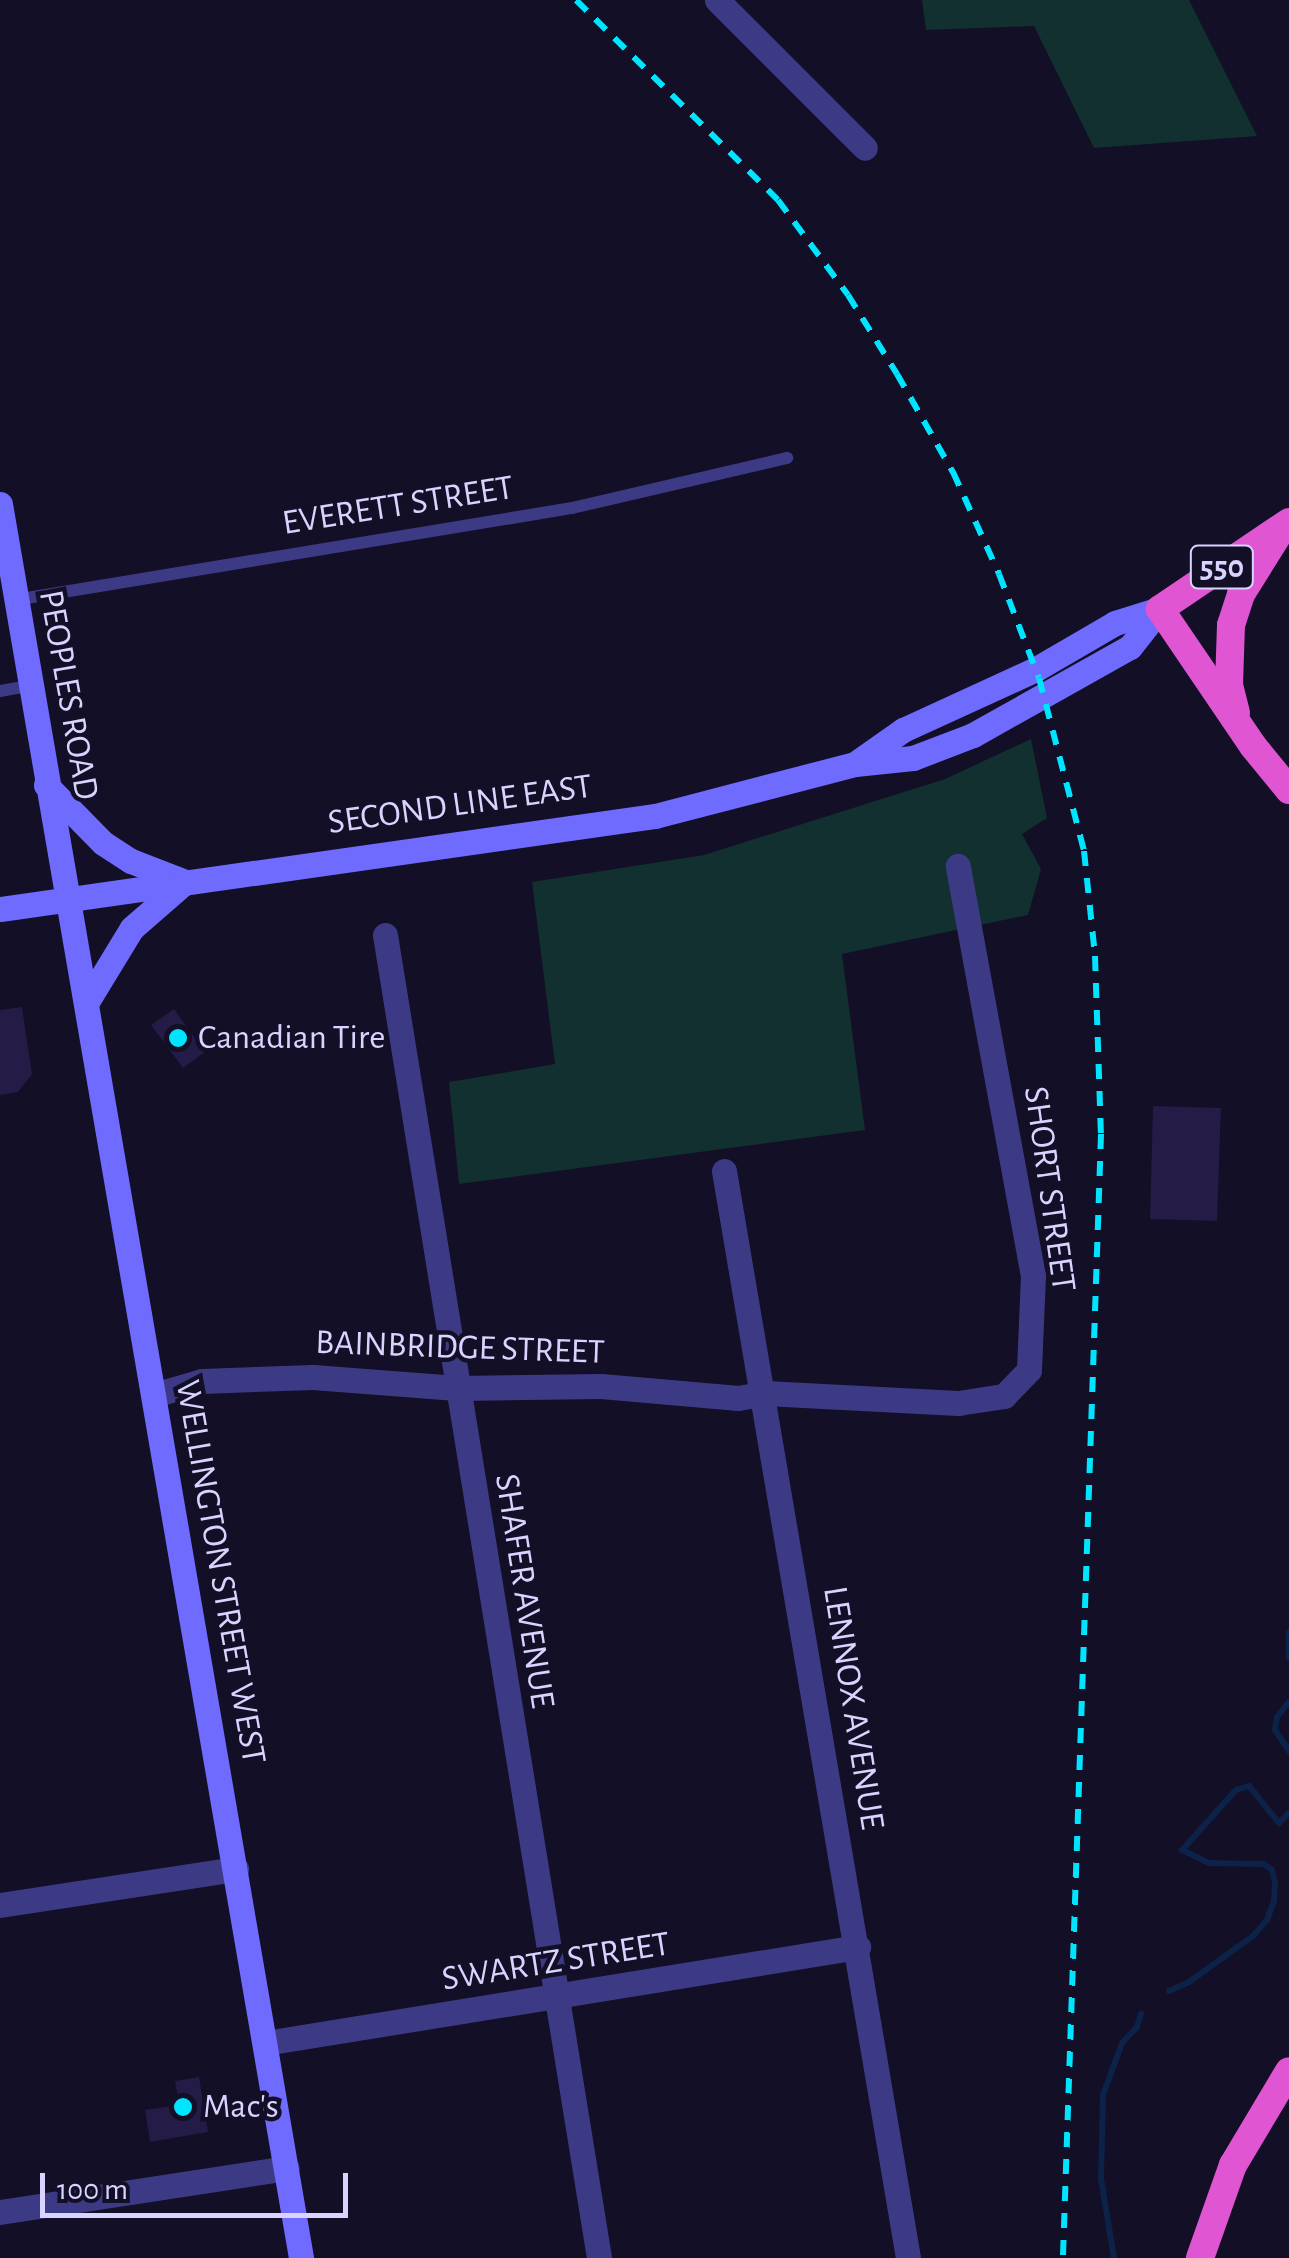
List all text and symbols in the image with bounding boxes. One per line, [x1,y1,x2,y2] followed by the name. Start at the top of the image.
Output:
[280,467,516,545] street label: EVERETT STREET
[1190,540,1254,594] road number: 550
[29,587,107,803] street label: PEOPLES ROAD
[325,766,595,844] street label: SECOND LINE EAST
[198,1017,385,1059] place label: Canadian Tire
[167,1027,189,1049] marker: Canadian Tire
[1014,1084,1084,1294] street label: SHORT STREET
[315,1322,605,1374] street label: BAINBRIDGE STREET
[166,1377,274,1767] street label: WELLINGTON STREET WEST
[485,1471,563,1711] street label: SHAFER AVENUE
[813,1584,893,1832] street label: LENNOX AVENUE
[439,1923,673,2001] street label: SWARTZ STREET
[203,2086,279,2128] place label: Mac's
[172,2096,194,2118] marker: Mac's
[45,2153,352,2215] scale bar
[57,2175,128,2205] text: 100 m

